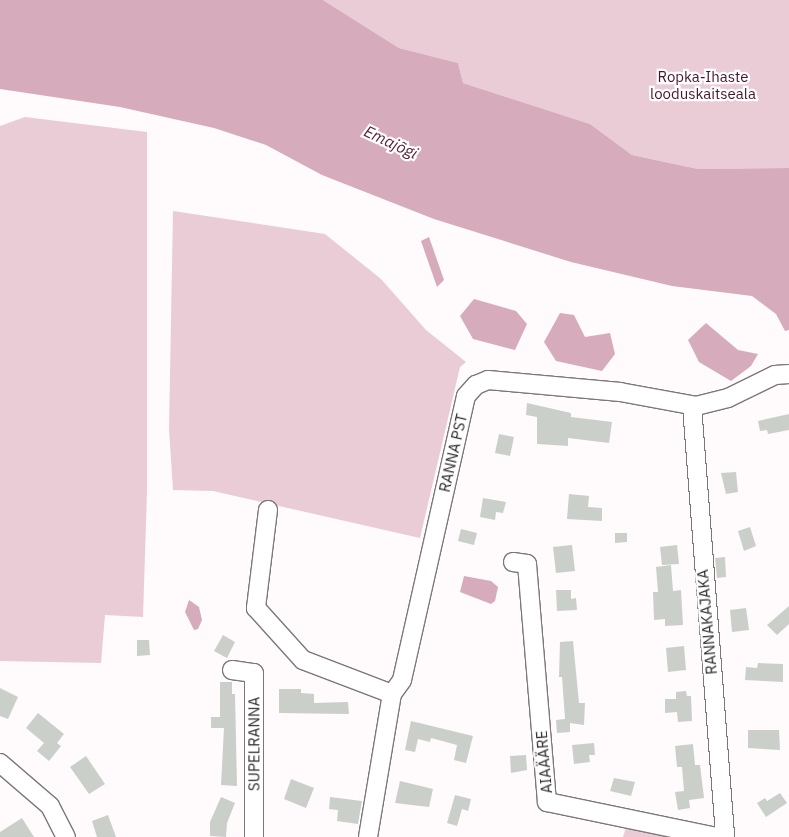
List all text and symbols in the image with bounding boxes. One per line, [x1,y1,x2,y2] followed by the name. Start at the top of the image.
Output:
[650,67,756,102] park label: Ropka-Ihaste looduskaitseala
[361,121,421,163] water label: Emajõgi
[435,412,471,494] street label: RANNA PST
[693,569,721,675] street label: RANNAKAJAKA
[245,697,263,791] street label: SUPELRANNA
[532,730,556,794] street label: AIAÄÄRE

